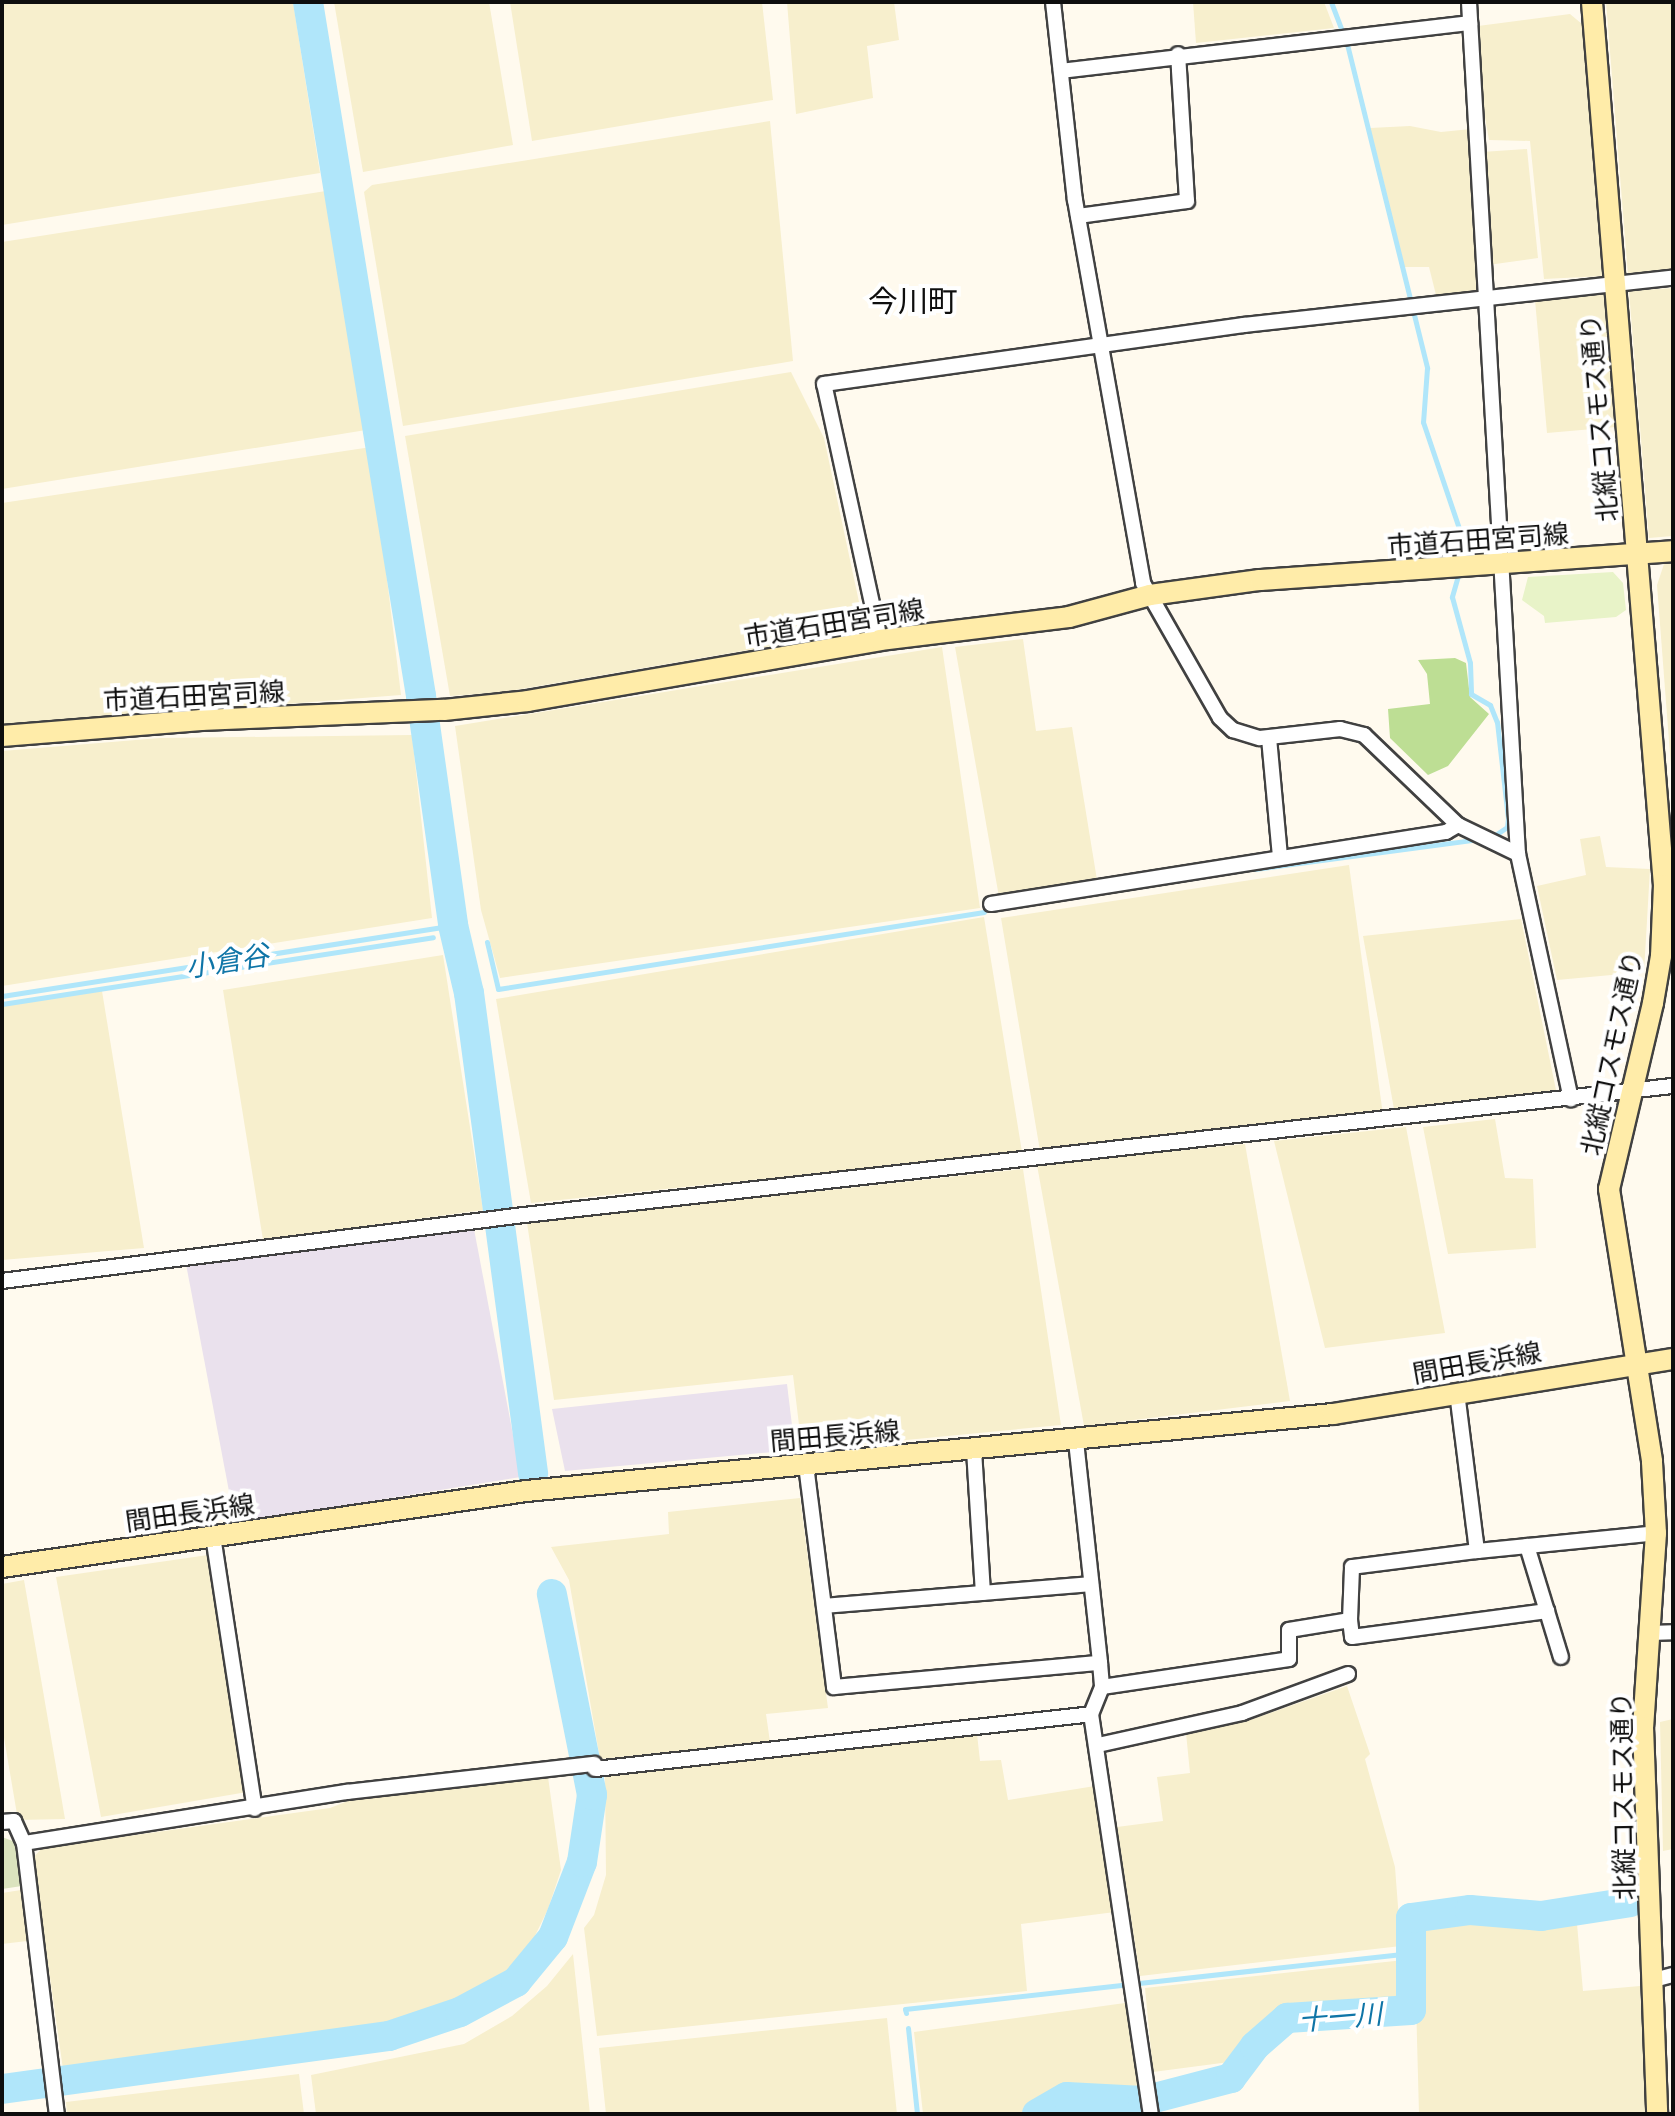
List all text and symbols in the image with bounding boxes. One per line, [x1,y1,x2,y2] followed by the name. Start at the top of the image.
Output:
[868,283,958,319] district label: 今川町
[1574,313,1624,523] street label: 北縦コスモス通り
[1386,518,1570,562] street label: 市道石田宮司線
[742,593,926,653] street label: 市道石田宮司線
[102,676,286,716] street label: 市道石田宮司線
[183,937,271,983] water label: 小倉谷
[1575,948,1649,1158] street label: 北縦コスモス通り
[1410,1336,1544,1390] street label: 間田長浜線
[769,1415,901,1457] street label: 間田長浜線
[123,1489,257,1537] street label: 間田長浜線
[1606,1692,1640,1900] street label: 北縦コスモス通り
[1297,1996,1383,2036] water label: 十一川

